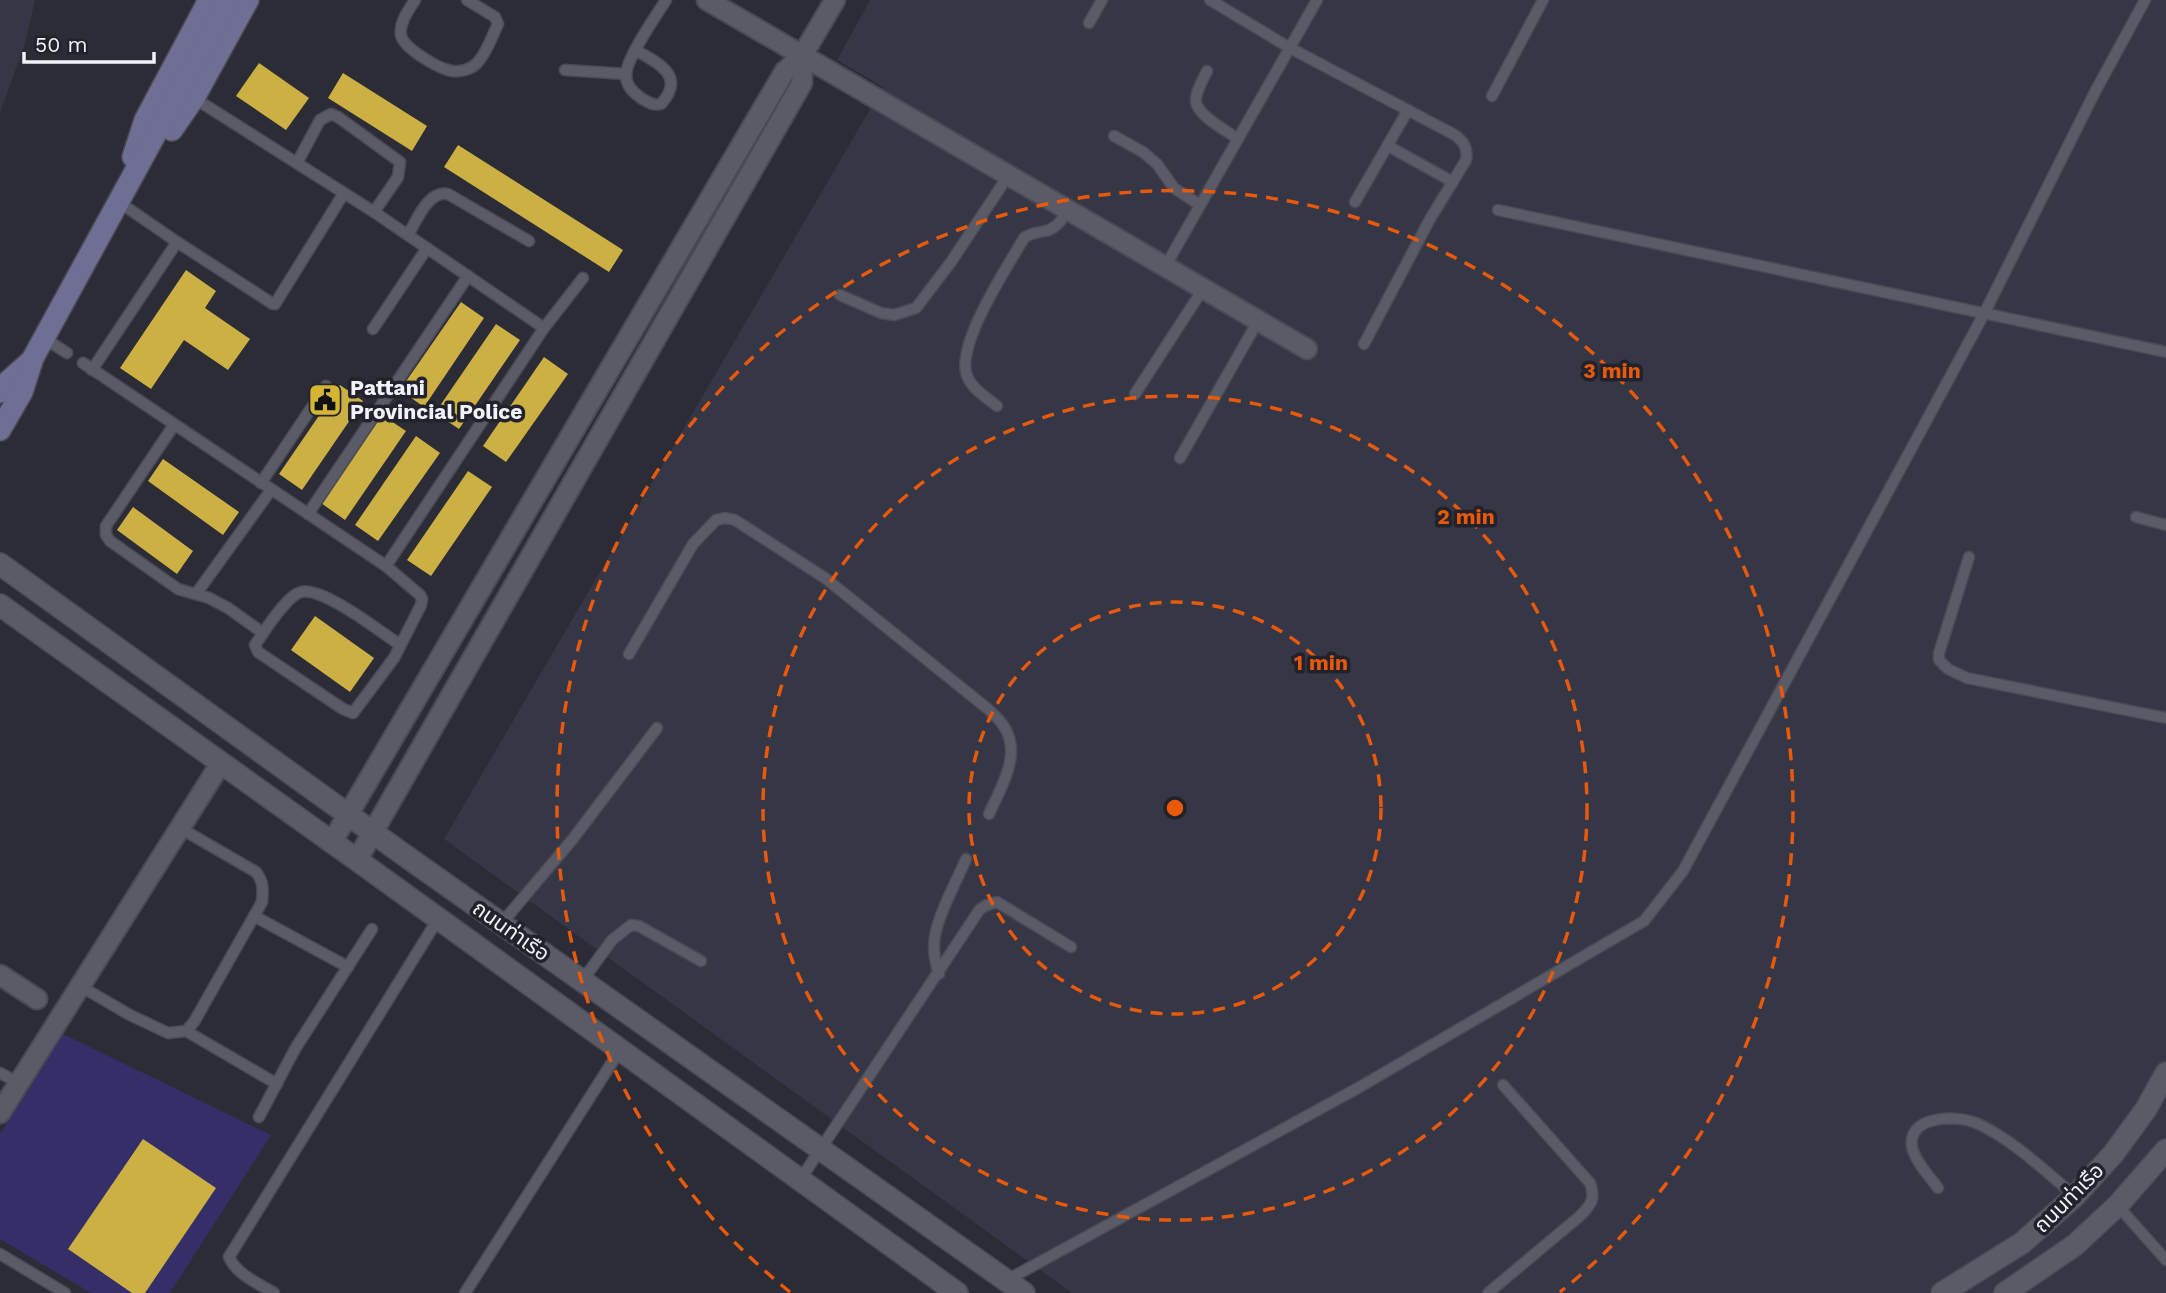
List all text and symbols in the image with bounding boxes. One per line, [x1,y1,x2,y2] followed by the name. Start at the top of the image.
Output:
[24,21,154,65] scale bar
[35,32,87,57] text: 50 m
[1583,358,1641,383] text: 3 min
[350,375,522,424] place label: Pattani Provincial Police
[306,381,344,419] public building icon: Pattani Provincial Police
[1437,504,1495,529] text: 2 min
[1294,650,1348,675] text: 1 min
[1163,796,1187,820] centre of rings
[468,895,554,966] street label: ถนนท่าเรือ
[2029,1158,2109,1238] street label: ถนนท่าเรือ

